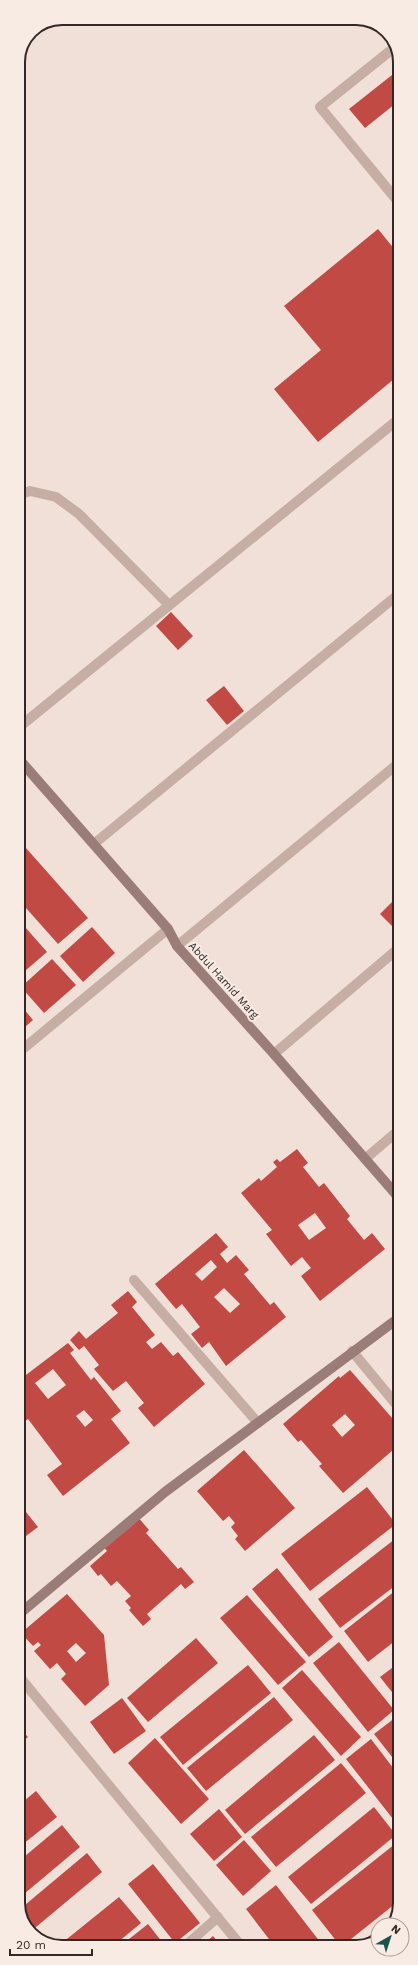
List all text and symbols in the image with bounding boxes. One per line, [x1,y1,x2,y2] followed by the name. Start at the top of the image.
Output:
[186,939,262,1021] street label: Abdul Hamid Marg
[370,1917,410,1957] north arrow
[389,1922,403,1937] text: N
[10,1931,92,1957] scale bar
[16,1938,46,1952] text: 20 m

